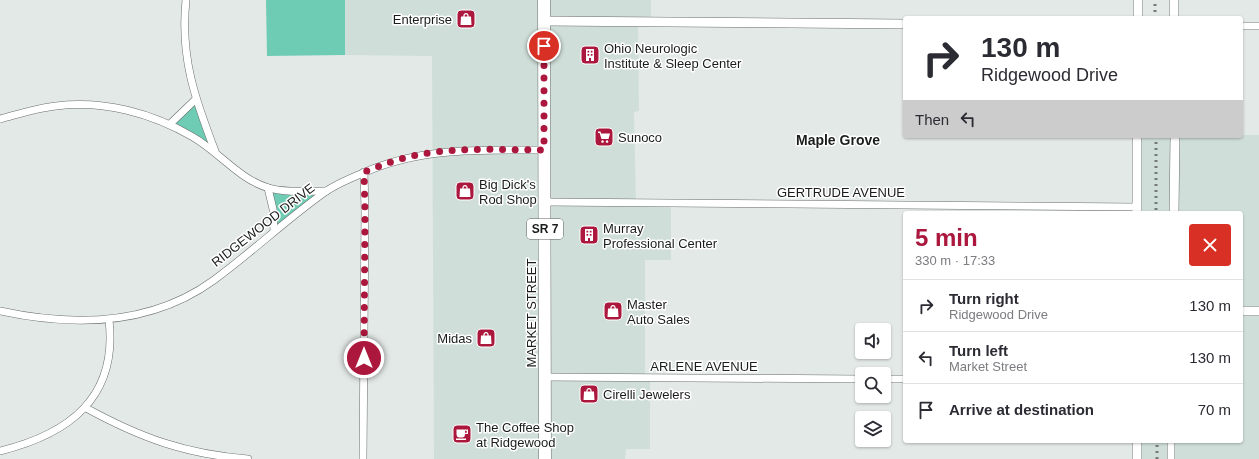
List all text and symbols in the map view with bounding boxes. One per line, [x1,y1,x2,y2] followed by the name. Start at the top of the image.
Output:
[455,8,477,30] shop icon: Enterprise
[393,12,452,27] place label: Enterprise
[527,29,561,63] pin
[915,32,967,84] icon: right
[981,32,1060,63] text: 130 m
[533,35,555,57] icon: arrive
[604,41,742,71] place label: Ohio Neurologic Institute & Sleep Center
[579,44,601,66] building icon: Ohio Neurologic Institute & Sleep Center
[981,65,1118,85] text: Ridgewood Drive
[957,108,979,130] icon: left
[915,111,949,128] text: Then
[593,126,615,148] supermarket icon: Sunoco
[618,130,662,145] place label: Sunoco
[796,132,880,148] district label: Maple Grove
[479,177,537,207] place label: Big Dick's Rod Shop
[209,180,318,270] street label: RIDGEWOOD DRIVE
[454,180,476,202] shop icon: Big Dick's Rod Shop
[777,185,905,200] street label: GERTRUDE AVENUE
[527,219,563,239] road number: SR 7
[603,221,718,251] place label: Murray Professional Center
[578,224,600,246] building icon: Murray Professional Center
[915,224,978,251] text: 5 min
[1189,224,1231,266] button: close
[915,253,995,268] text: 330 m · 17:33
[524,259,539,367] street label: MARKET STREET
[949,290,1019,307] text: Turn right
[915,295,937,317] icon: right
[627,297,690,327] place label: Master Auto Sales
[1189,297,1231,314] text: 130 m
[602,300,624,322] shop icon: Master Auto Sales
[949,307,1048,322] text: Ridgewood Drive
[855,323,891,447] map controls
[855,323,891,359] button: sound
[475,327,497,349] shop icon: Midas
[437,331,472,346] place label: Midas
[343,337,385,379] position arrow
[949,342,1008,359] text: Turn left
[915,347,937,369] icon: left
[1189,349,1231,366] text: 130 m
[650,359,758,374] street label: ARLENE AVENUE
[949,359,1027,374] text: Market Street
[855,367,891,403] button: search
[578,383,600,405] shop icon: Cirelli Jewelers
[603,387,691,402] place label: Cirelli Jewelers
[915,399,937,421] icon: arrive
[949,401,1094,418] text: Arrive at destination
[1198,401,1231,418] text: 70 m
[855,411,891,447] button: layers
[476,420,574,450] place label: The Coffee Shop at Ridgewood
[451,423,473,445] cafe icon: The Coffee Shop at Ridgewood

